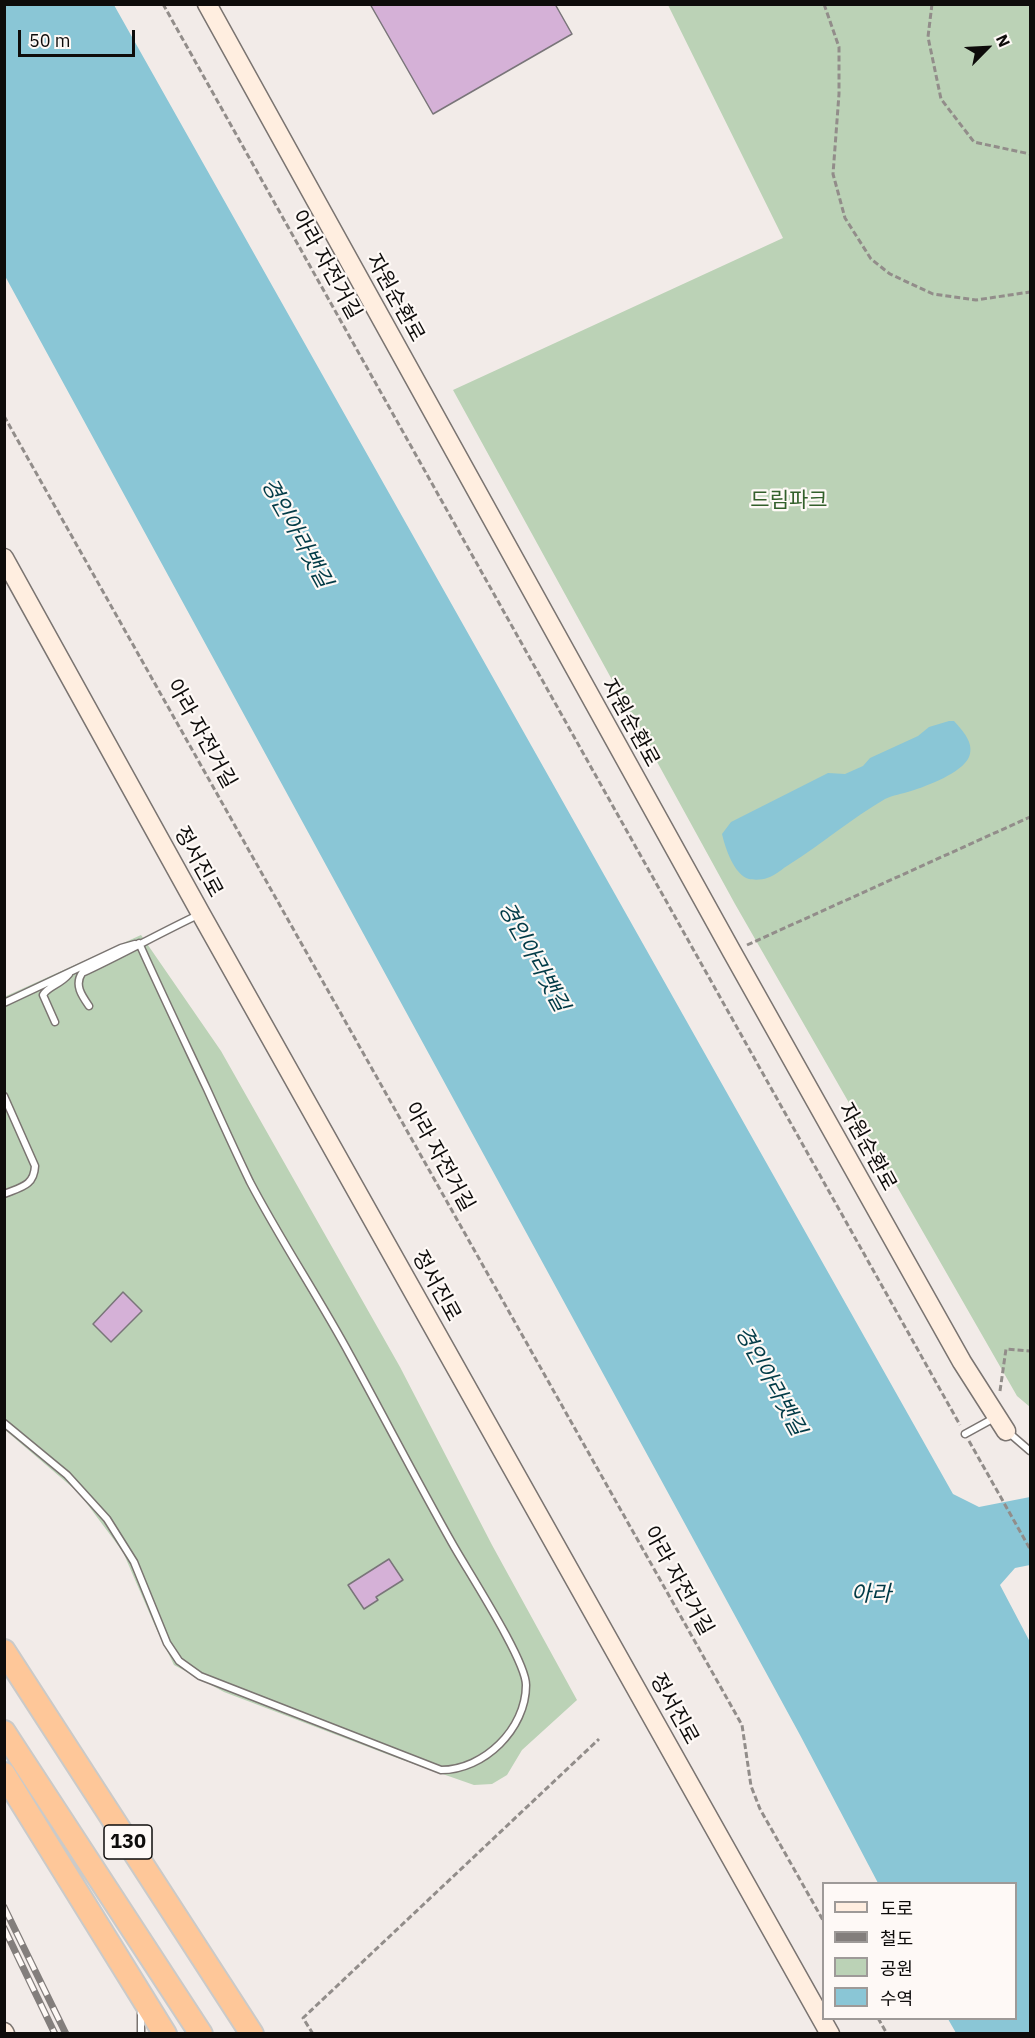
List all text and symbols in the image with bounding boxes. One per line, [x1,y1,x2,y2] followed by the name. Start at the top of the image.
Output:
[21,18,138,56] scale bar
[957,18,1017,78] north arrow
[29,29,71,52] text: 50 m
[992,31,1015,50] text: N
[286,206,366,324] street label: 아라 자전거길
[361,250,429,346] street label: 자원순환로
[255,473,337,593] water label: 경인아라뱃길
[750,488,828,514] park label: 드림파크
[161,675,241,793] street label: 아라 자전거길
[596,675,664,771] street label: 자원순환로
[168,822,228,902] street label: 정서진로
[492,897,574,1017] water label: 경인아라뱃길
[399,1098,479,1216] street label: 아라 자전거길
[833,1099,901,1195] street label: 자원순환로
[406,1246,466,1326] street label: 정서진로
[729,1321,811,1441] water label: 경인아라뱃길
[638,1522,718,1640] street label: 아라 자전거길
[851,1582,891,1608] water label: 아라
[644,1669,704,1749] street label: 정서진로
[104,1825,152,1859] road number: 130
[822,1882,1017,2020] legend
[880,1897,913,1920] text: 도로
[880,1927,913,1950] text: 철도
[880,1957,913,1980] text: 공원
[880,1987,913,2010] text: 수역

